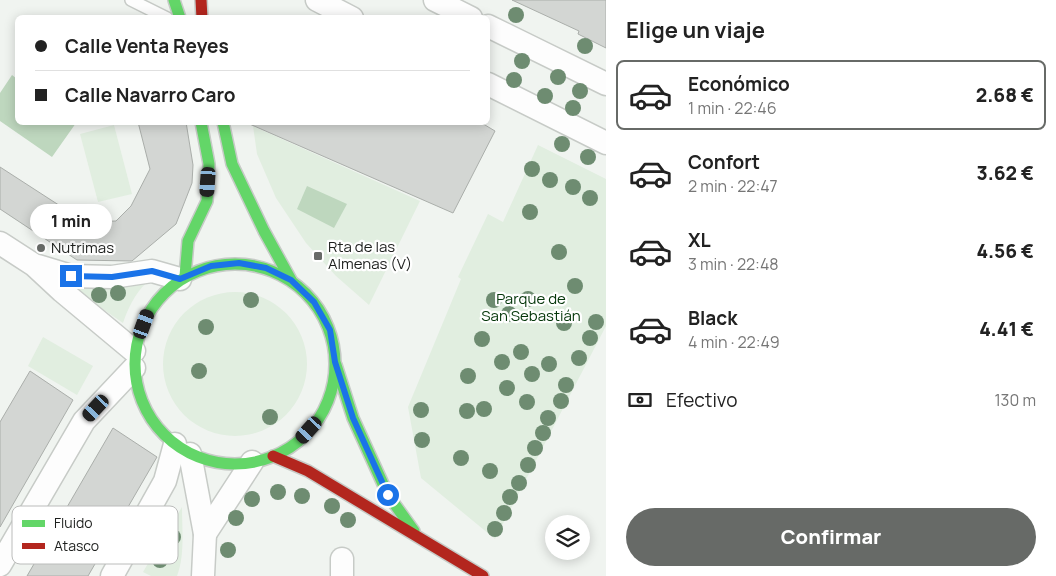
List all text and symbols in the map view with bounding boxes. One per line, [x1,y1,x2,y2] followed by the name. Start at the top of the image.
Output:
[626,15,765,45] text: Elige un viaje
[65,33,229,59] text: Calle Venta Reyes
[688,71,790,97] text: Económico
[628,73,673,118] icon: car
[65,82,236,108] text: Calle Navarro Caro
[976,82,1034,108] text: 2.68 €
[688,97,777,119] text: 1 min · 22:46
[688,149,760,175] text: Confort
[628,151,673,196] icon: car
[976,160,1034,186] text: 3.62 €
[199,167,216,197] car
[688,175,778,197] text: 2 min · 22:47
[30,204,112,238] callout: 1 min
[51,210,91,232] text: 1 min
[688,227,711,253] text: XL
[628,229,673,274] icon: car
[328,236,412,274] place label: Rta de las Almenas (V)
[51,237,114,258] place label: Nutrimas
[977,238,1034,264] text: 4.56 €
[35,242,47,254] marker: Nutrimas
[312,250,324,262] marker: Rta de las Almenas (V)
[688,253,779,275] text: 3 min · 22:48
[60,265,82,287] route end
[481,288,581,326] park label: Parque de San Sebastián
[688,305,737,331] text: Black
[131,307,156,341] car
[628,307,673,352] icon: car
[979,316,1034,342] text: 4.41 €
[688,331,780,353] text: 4 min · 22:49
[626,386,654,414] icon: cash
[666,387,737,413] text: Efectivo
[994,389,1036,411] text: 130 m
[80,392,111,424] car
[293,414,324,446] car
[377,484,399,506] route start
[12,506,178,564] legend
[626,508,1036,566] button: Confirmar
[54,513,92,532] text: Fluido
[545,515,590,560] map controls
[545,515,590,560] button: layers
[54,536,99,555] text: Atasco

